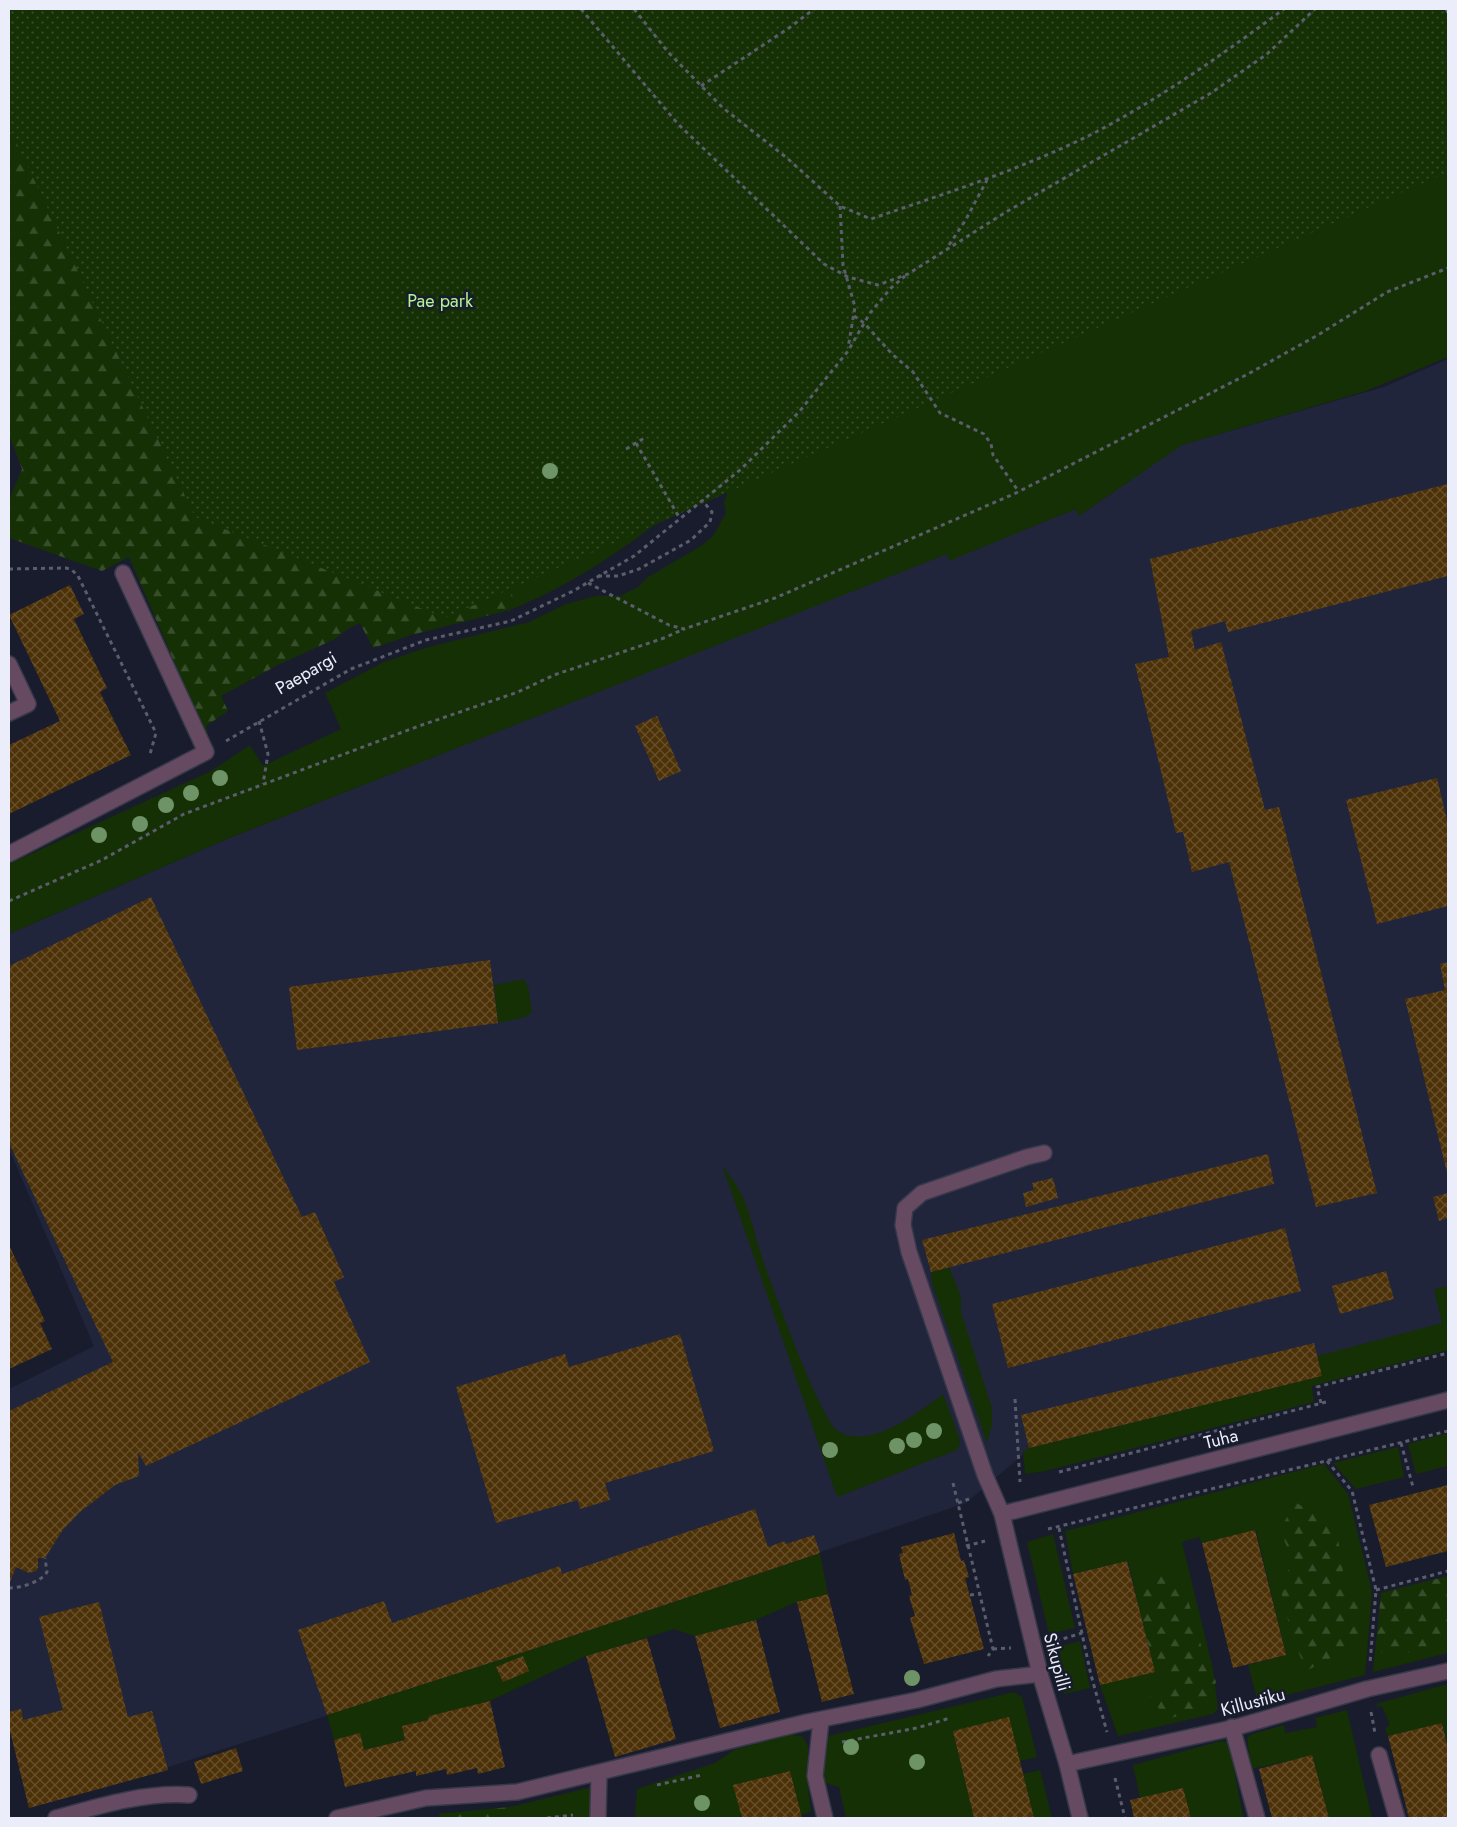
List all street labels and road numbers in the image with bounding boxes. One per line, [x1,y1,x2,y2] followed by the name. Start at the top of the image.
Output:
[270,645,342,701] street label: Paepargi
[1201,1422,1241,1456] street label: Tuha
[1037,1630,1077,1694] street label: Sikupilli
[1218,1681,1288,1723] street label: Killustiku

